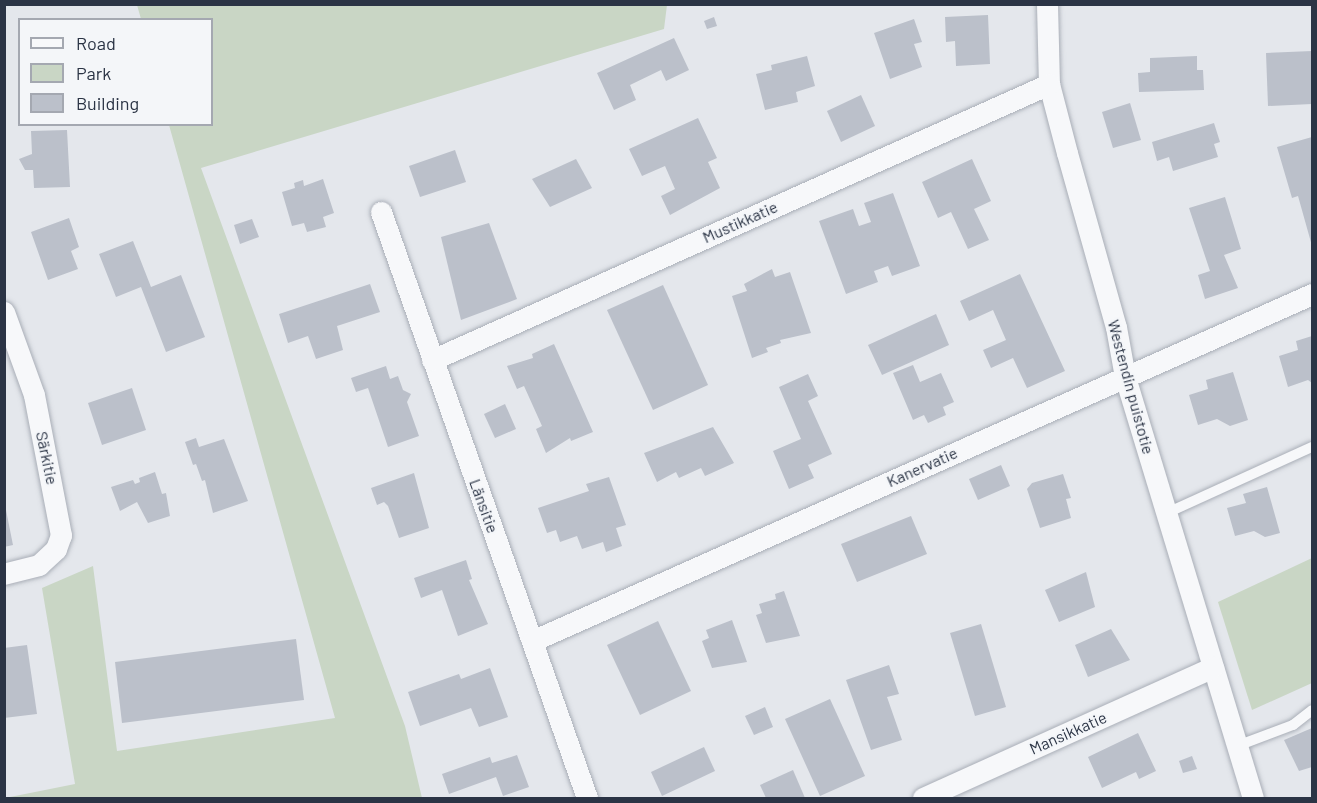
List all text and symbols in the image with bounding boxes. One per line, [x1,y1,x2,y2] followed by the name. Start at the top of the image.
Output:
[18,18,213,126] legend
[76,32,116,54] text: Road
[76,62,111,84] text: Park
[76,92,139,114] text: Building
[700,197,780,247] street label: Mustikkatie
[1104,318,1158,456] street label: Westendin puistotie
[32,430,62,486] street label: Särkitie
[884,443,960,491] street label: Kanervatie
[465,476,503,536] street label: Länsitie
[1026,707,1110,759] street label: Mansikkatie

